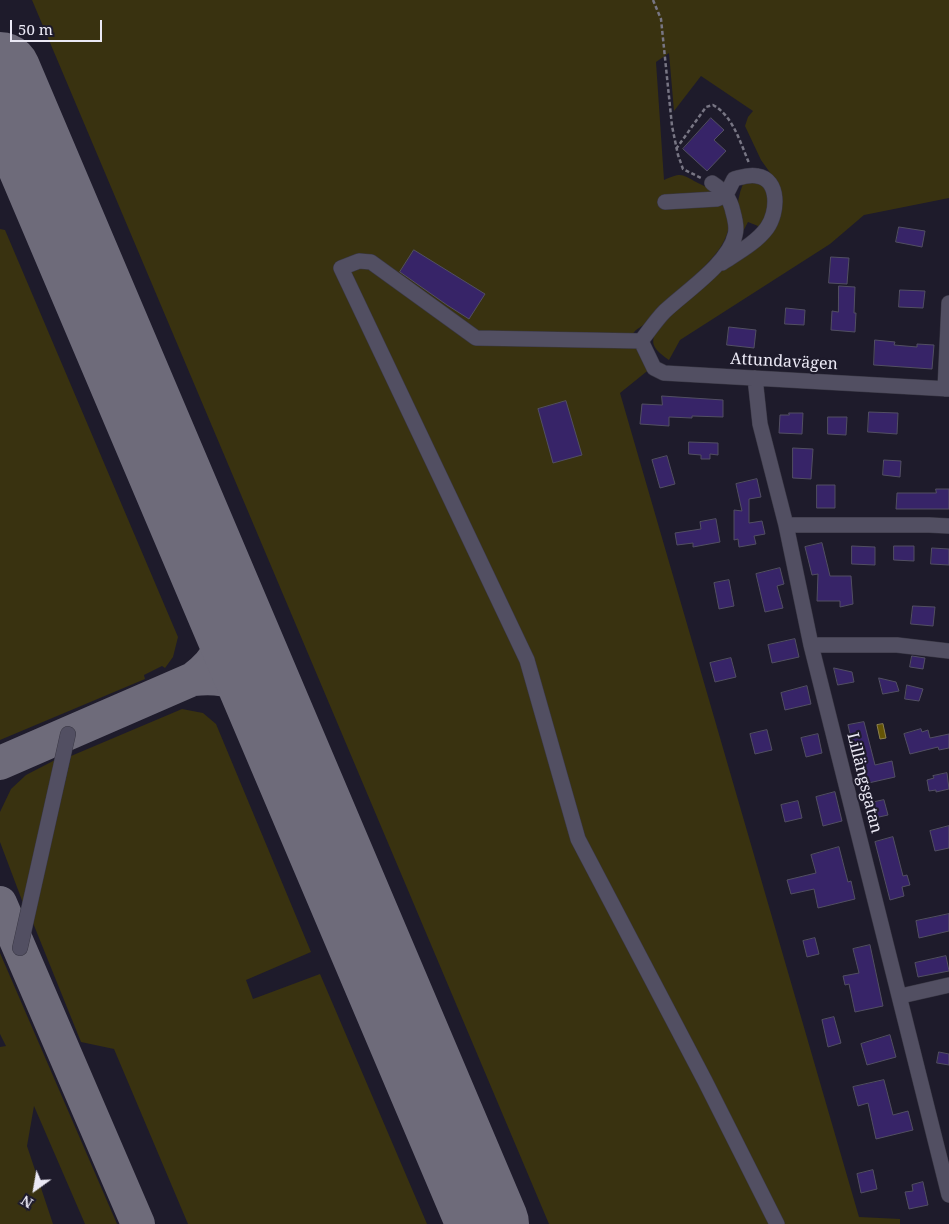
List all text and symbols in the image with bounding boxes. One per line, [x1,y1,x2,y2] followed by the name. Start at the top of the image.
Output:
[12,10,105,42] scale bar
[18,19,53,39] text: 50 m
[730,350,838,374] street label: Attundavägen
[842,731,886,835] street label: Lillängsgatan
[10,1164,60,1214] north arrow
[17,1191,37,1213] text: N

